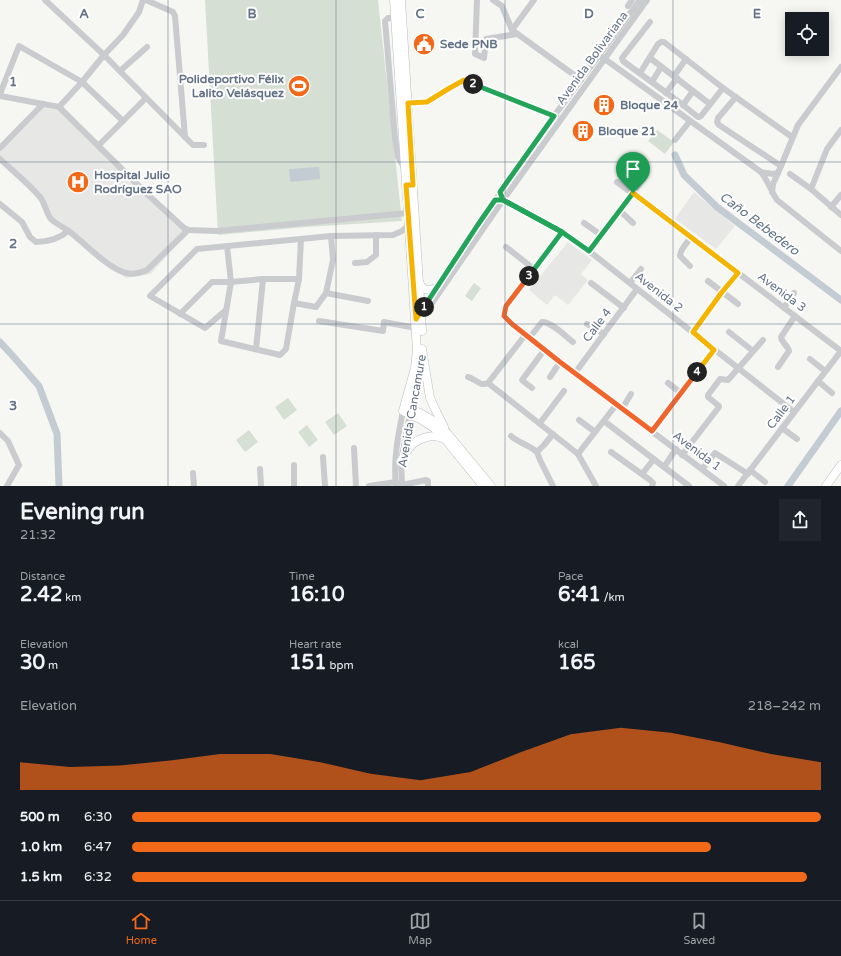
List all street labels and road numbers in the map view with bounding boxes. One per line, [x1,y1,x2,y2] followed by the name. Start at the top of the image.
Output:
[553,8,631,108] street label: Avenida Bolivariana
[632,269,686,315] street label: Avenida 2
[755,269,809,315] street label: Avenida 3
[580,305,614,345] street label: Calle 4
[395,353,429,469] street label: Avenida Cancamure
[764,392,798,432] street label: Calle 1
[670,428,724,474] street label: Avenida 1

